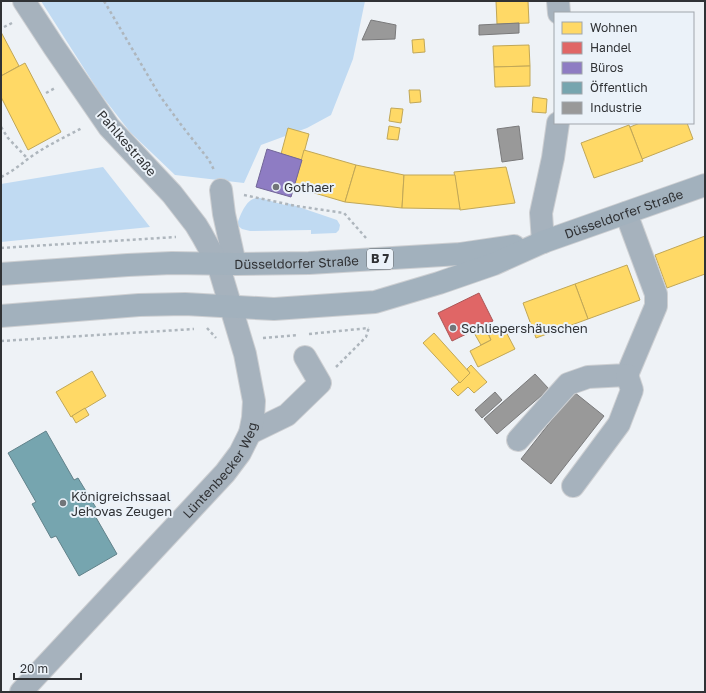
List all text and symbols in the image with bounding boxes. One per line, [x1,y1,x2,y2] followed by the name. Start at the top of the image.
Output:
[554,12,694,124] legend
[590,20,637,35] text: Wohnen
[590,40,632,55] text: Handel
[590,60,623,75] text: Büros
[590,80,648,95] text: Öffentlich
[590,100,642,115] text: Industrie
[94,107,160,179] street label: Pahlkestraße
[284,179,334,195] place label: Gothaer
[271,182,281,192] marker: Gothaer
[562,185,685,242] street label: Düsseldorfer Straße
[367,249,393,269] road number: B 7
[234,252,359,272] street label: Düsseldorfer Straße
[461,320,588,336] place label: Schliepershäuschen
[448,323,458,333] marker: Schliepershäuschen
[179,421,260,521] street label: Lüntenbecker Weg
[71,488,172,519] place label: Königreichssaal Jehovas Zeugen
[58,498,68,508] marker: Königreichssaal Jehovas Zeugen
[14,655,81,681] scale bar
[20,661,48,676] text: 20 m

